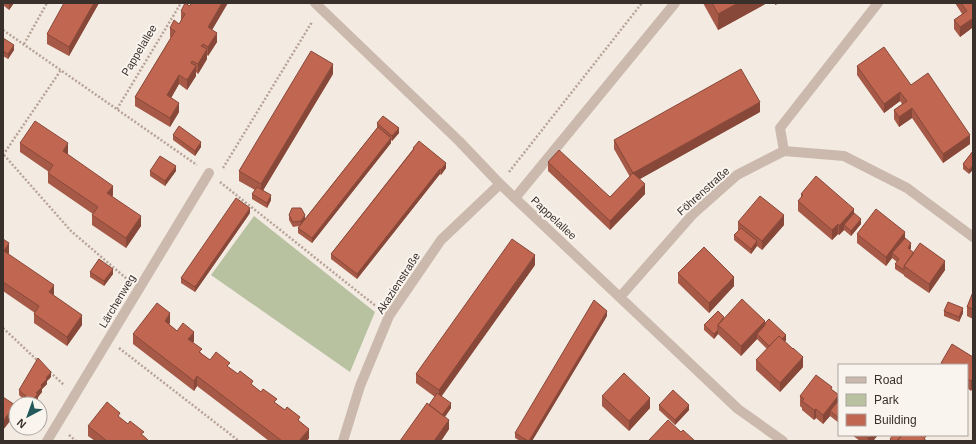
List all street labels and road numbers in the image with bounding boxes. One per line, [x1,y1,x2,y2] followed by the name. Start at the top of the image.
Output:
[119,22,159,78] street label: Pappelallee
[674,164,732,218] street label: Föhrenstraße
[529,194,579,242] street label: Pappelallee
[374,250,422,316] street label: Akazienstraße
[96,272,138,330] street label: Lärchenweg

